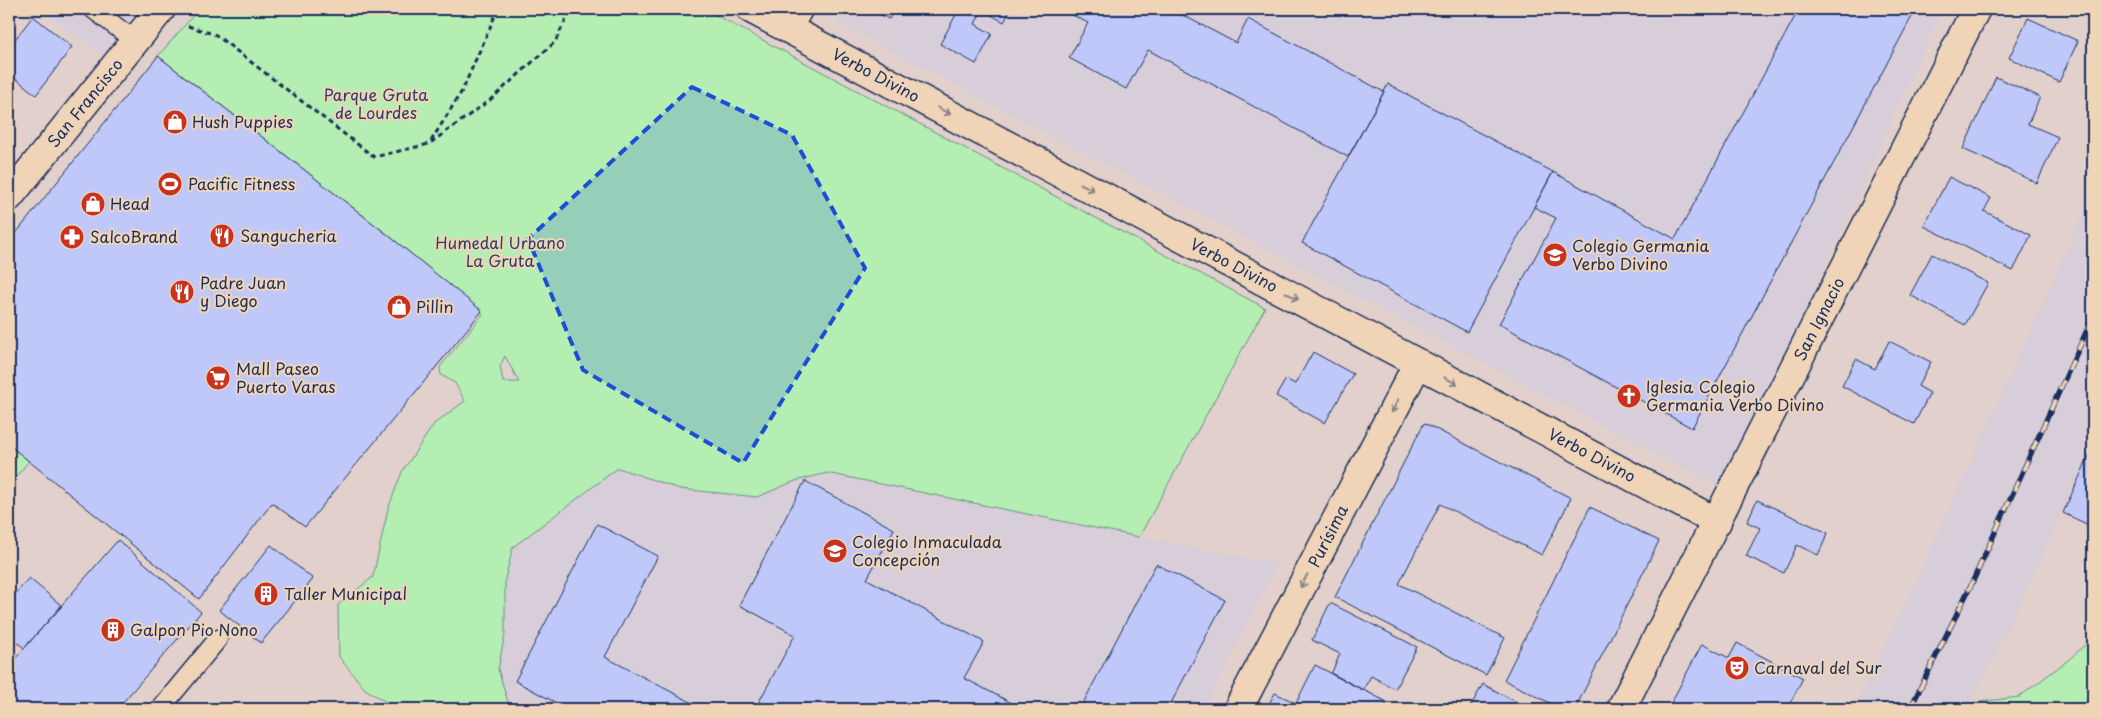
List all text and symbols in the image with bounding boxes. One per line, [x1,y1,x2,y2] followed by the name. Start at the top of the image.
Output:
[829,41,925,107] street label: Verbo Divino
[41,53,128,152] street label: San Francisco
[324,82,428,124] park label: Parque Gruta de Lourdes
[936,106,951,116] one-way arrow
[162,109,188,135] shop icon: Hush Puppies
[192,109,293,133] place label: Hush Puppies
[157,171,183,197] sports icon: Pacific Fitness
[188,171,295,195] place label: Pacific Fitness
[1079,183,1094,192] one-way arrow
[80,191,106,217] shop icon: Head
[110,191,150,215] place label: Head
[209,223,235,249] restaurant icon: Sangucheria
[240,223,337,247] place label: Sangucheria
[59,224,85,250] pharmacy icon: SalcoBrand
[90,224,178,248] place label: SalcoBrand
[435,230,565,272] park label: Humedal Urbano La Gruta
[1187,231,1283,297] street label: Verbo Divino
[1572,233,1710,275] place label: Colegio Germania Verbo Divino
[1542,242,1568,268] school or university icon: Colegio Germania Verbo Divino
[200,270,286,312] place label: Padre Juan y Diego
[1787,273,1849,364] street label: San Ignacio
[169,279,195,305] restaurant icon: Padre Juan y Diego
[1285,291,1300,301] one-way arrow
[386,294,412,320] shop icon: Pillin
[416,294,454,318] place label: Pillin
[236,356,336,398] place label: Mall Paseo Puerto Varas
[205,365,231,391] supermarket icon: Mall Paseo Puerto Varas
[1646,374,1824,416] place label: Iglesia Colegio Germania Verbo Divino
[1444,376,1459,386] one-way arrow
[1616,383,1642,409] church icon: Iglesia Colegio Germania Verbo Divino
[1390,398,1399,413] one-way arrow
[1545,421,1641,487] street label: Verbo Divino
[1301,500,1353,571] street label: Purísima
[852,529,1002,571] place label: Colegio Inmaculada Concepción
[822,538,848,564] school or university icon: Colegio Inmaculada Concepción
[1299,574,1309,589] one-way arrow
[253,581,279,607] building icon: Taller Municipal
[284,581,407,605] place label: Taller Municipal
[100,617,126,643] building icon: Galpon Pio Nono
[130,617,258,641] place label: Galpon Pio Nono
[1724,655,1750,681] theatre icon: Carnaval del Sur
[1754,655,1882,679] place label: Carnaval del Sur

